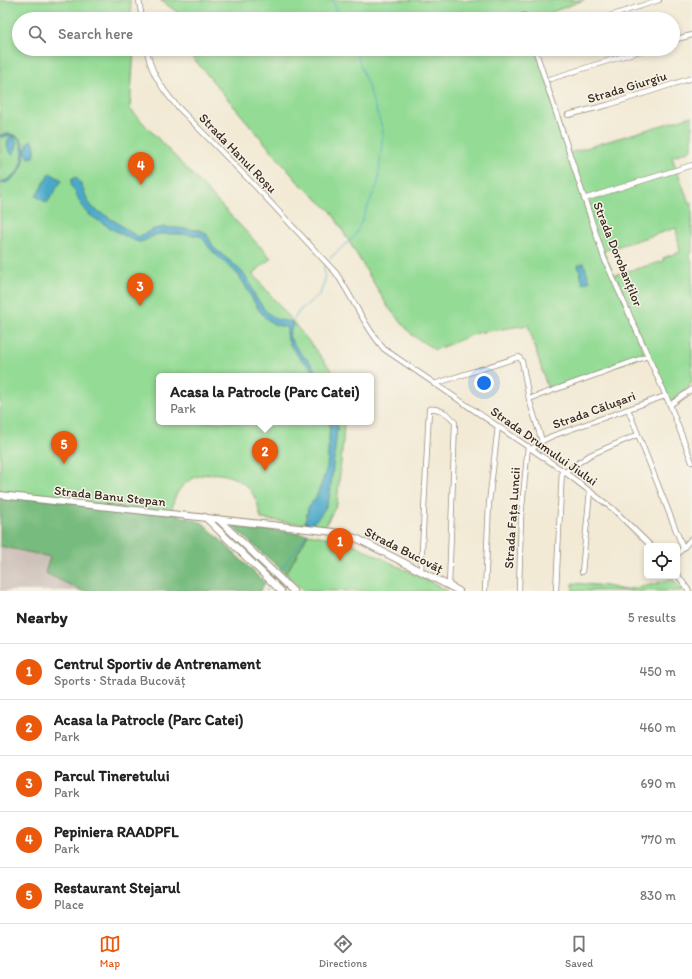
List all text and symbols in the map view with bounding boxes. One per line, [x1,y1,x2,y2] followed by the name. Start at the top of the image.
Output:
[12,12,680,56] search box
[26,23,48,45] icon: search
[58,25,133,43] text: Search here
[586,68,668,106] street label: Strada Giurgiu
[196,110,280,196] street label: Strada Hanul Roșu
[128,152,154,185] pin: 4
[590,200,646,308] street label: Strada Dorobanților
[127,273,153,306] pin: 3
[156,373,374,425] popup
[474,373,494,393] your location
[170,383,360,401] text: Acasa la Patrocle (Parc Catei)
[551,388,637,432] street label: Strada Călușari
[170,401,196,416] text: Park
[488,403,600,489] street label: Strada Drumului Jiului
[51,431,77,464] pin: 5
[252,438,278,471] pin: 2
[501,467,523,569] street label: Strada Fața Luncii
[53,483,167,509] street label: Strada Banu Stepan
[362,524,446,576] street label: Strada Bucovăț
[327,528,353,561] pin: 1
[644,543,680,579] map controls
[644,543,680,579] button: locate
[16,607,68,627] text: Nearby
[628,610,676,625] text: 5 results
[54,655,261,673] text: Centrul Sportiv de Antrenament
[26,664,32,679] text: 1
[639,664,676,679] text: 450 m
[54,673,186,688] text: Sports · Strada Bucovăț
[54,711,243,729] text: Acasa la Patrocle (Parc Catei)
[26,720,32,735] text: 2
[639,720,676,735] text: 460 m
[54,729,80,744] text: Park
[54,767,170,785] text: Parcul Tineretului
[25,776,33,791] text: 3
[640,776,676,791] text: 690 m
[54,785,80,800] text: Park
[54,823,179,841] text: Pepiniera RAADPFL
[25,832,33,847] text: 4
[641,832,676,847] text: 770 m
[54,841,80,856] text: Park
[54,879,180,897] text: Restaurant Stejarul
[26,888,32,903] text: 5
[640,888,676,903] text: 830 m
[54,897,84,912] text: Place
[99,933,121,970] tab: Map
[319,933,367,970] tab: Directions
[565,933,593,970] tab: Saved

